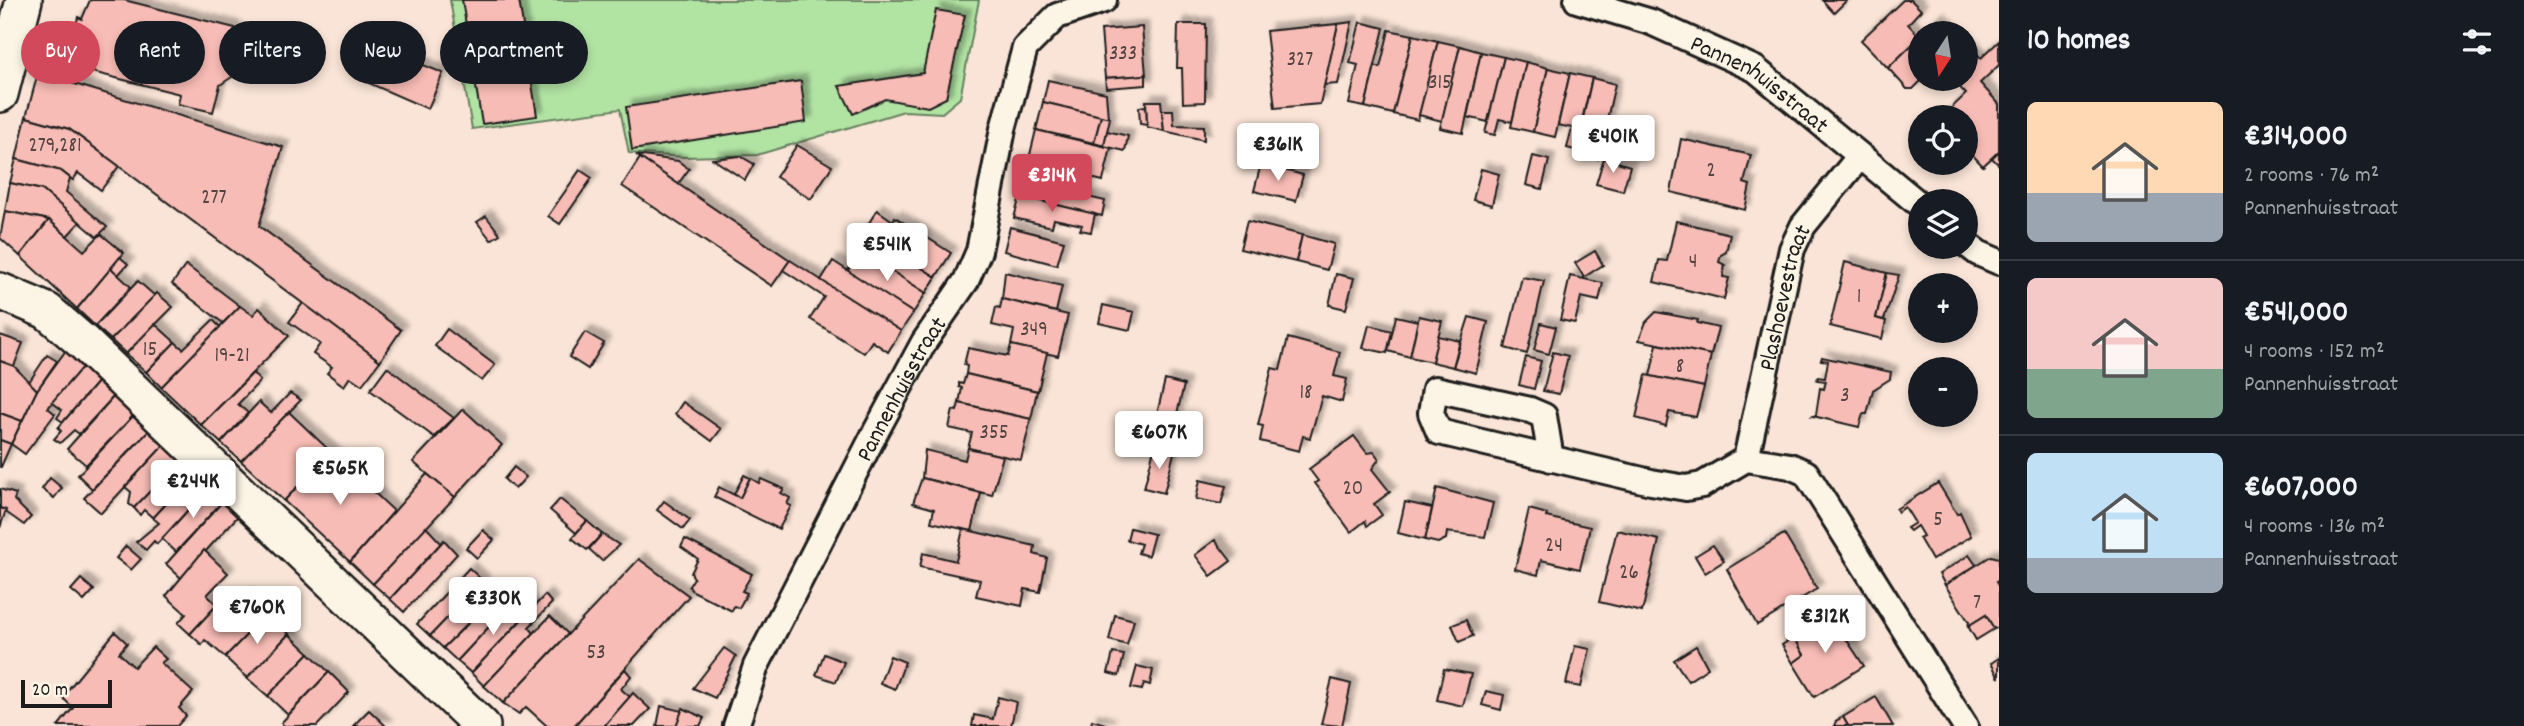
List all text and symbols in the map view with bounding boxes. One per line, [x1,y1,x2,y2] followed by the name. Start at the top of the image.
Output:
[21,21,100,84] chip: Buy
[114,21,205,84] chip: Rent
[219,21,326,84] chip: Filters
[340,21,426,84] chip: New
[440,21,588,84] chip: Apartment
[1908,21,1978,91] north arrow
[1908,21,1978,427] map controls
[2027,21,2130,64] text: 10 homes
[2458,23,2496,61] icon: filters
[1684,28,1835,143] street label: Pannenhuisstraat
[1109,40,1137,70] house number: 333
[1287,46,1313,76] house number: 327
[1428,69,1452,99] house number: 315
[1908,105,1978,175] button: locate
[1564,116,1662,175] pin: €401K
[2244,117,2348,160] text: €314,000
[1588,121,1638,154] text: €401K
[1229,124,1327,183] pin: €361K
[1253,129,1303,162] text: €361K
[2083,130,2167,214] icon: home
[28,132,82,162] house number: 279,281
[1003,154,1101,214] pin: €314K
[1706,157,1716,187] house number: 2
[1028,160,1076,193] text: €314K
[2244,160,2379,193] text: 2 rooms · 76 m²
[201,184,227,214] house number: 277
[1908,189,1978,259] button: layers
[2244,193,2398,226] text: Pannenhuisstraat
[1752,219,1821,374] street label: Plashoevestraat
[838,224,936,283] pin: €541K
[863,229,911,262] text: €541K
[1689,248,1697,278] house number: 4
[1908,273,1978,343] button: +
[1857,283,1861,313] house number: 1
[2244,293,2348,336] text: €541,000
[2083,306,2167,390] icon: home
[849,311,957,468] street label: Pannenhuisstraat
[1020,316,1048,346] house number: 349
[143,336,157,366] house number: 15
[2244,336,2384,369] text: 4 rooms · 152 m²
[214,342,250,372] house number: 19-21
[1676,353,1684,383] house number: 8
[1908,357,1978,427] button: −
[2244,369,2398,402] text: Pannenhuisstraat
[1299,379,1313,409] house number: 18
[1840,382,1850,412] house number: 3
[1110,412,1208,471] pin: €607K
[1131,417,1187,450] text: €607K
[980,419,1008,449] house number: 355
[291,448,389,507] pin: €565K
[312,453,368,486] text: €565K
[144,461,242,520] pin: €244K
[167,466,219,499] text: €244K
[2244,468,2358,511] text: €607,000
[1343,475,1363,505] house number: 20
[2083,481,2167,565] icon: home
[1933,506,1943,536] house number: 5
[2244,511,2385,544] text: 4 rooms · 136 m²
[1545,532,1563,562] house number: 24
[2244,544,2398,577] text: Pannenhuisstraat
[1619,559,1639,589] house number: 26
[444,578,542,637] pin: €330K
[465,583,521,616] text: €330K
[208,586,306,646] pin: €760K
[1973,589,1981,619] house number: 7
[229,592,285,625] text: €760K
[1776,596,1874,655] pin: €312K
[1801,601,1849,634] text: €312K
[586,639,606,669] house number: 53
[21,677,112,709] scale bar
[32,678,68,705] text: 20 m

